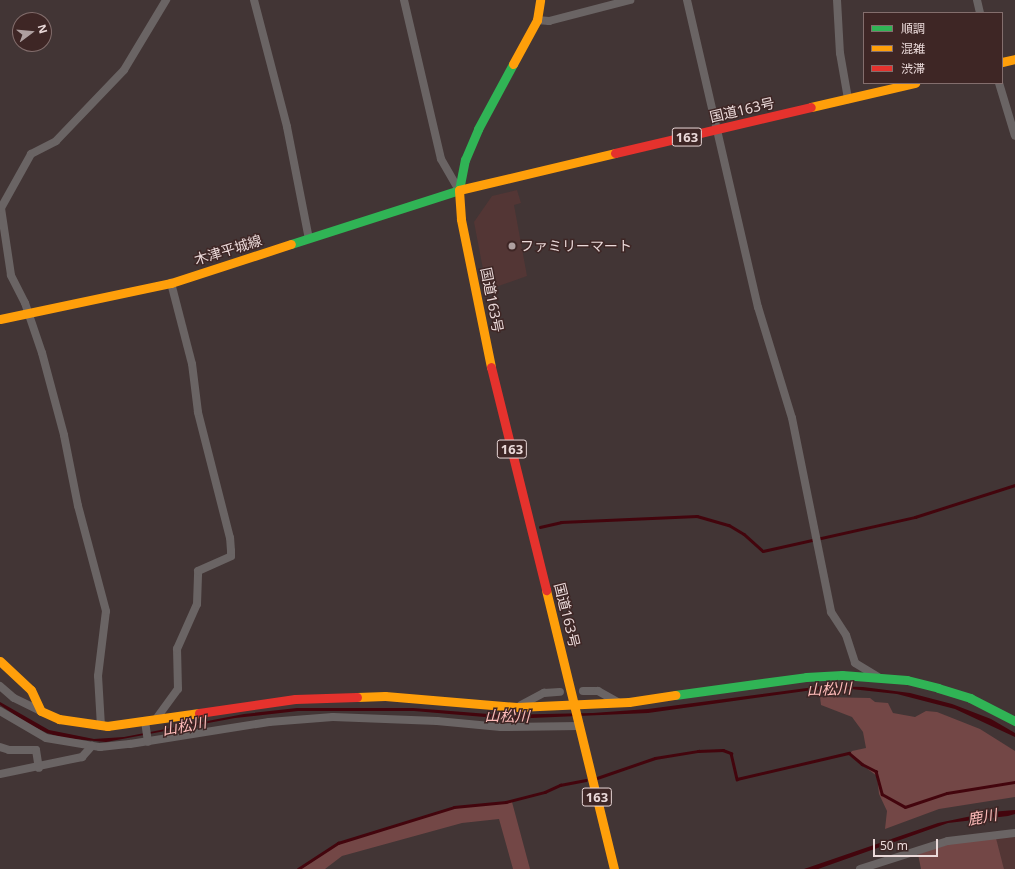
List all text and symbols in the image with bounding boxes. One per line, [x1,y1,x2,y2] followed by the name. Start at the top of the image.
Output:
[12,12,52,52] north arrow
[863,12,1003,84] legend
[901,20,925,37] text: 順調
[35,22,51,35] text: N
[901,40,925,57] text: 混雑
[901,60,925,77] text: 渋滞
[708,94,776,126] street label: 国道163号
[671,126,703,148] road number: 163
[192,232,264,268] street label: 木津平城線
[520,238,632,254] place label: ファミリーマート
[507,241,517,251] marker: ファミリーマート
[477,266,507,334] street label: 国道163号
[496,438,528,460] road number: 163
[551,581,583,649] street label: 国道163号
[806,679,852,699] water label: 山松川
[484,707,530,725] water label: 山松川
[160,713,208,739] water label: 山松川
[581,786,613,808] road number: 163
[966,806,998,828] water label: 鹿川
[875,831,940,857] scale bar
[880,837,908,854] text: 50 m

